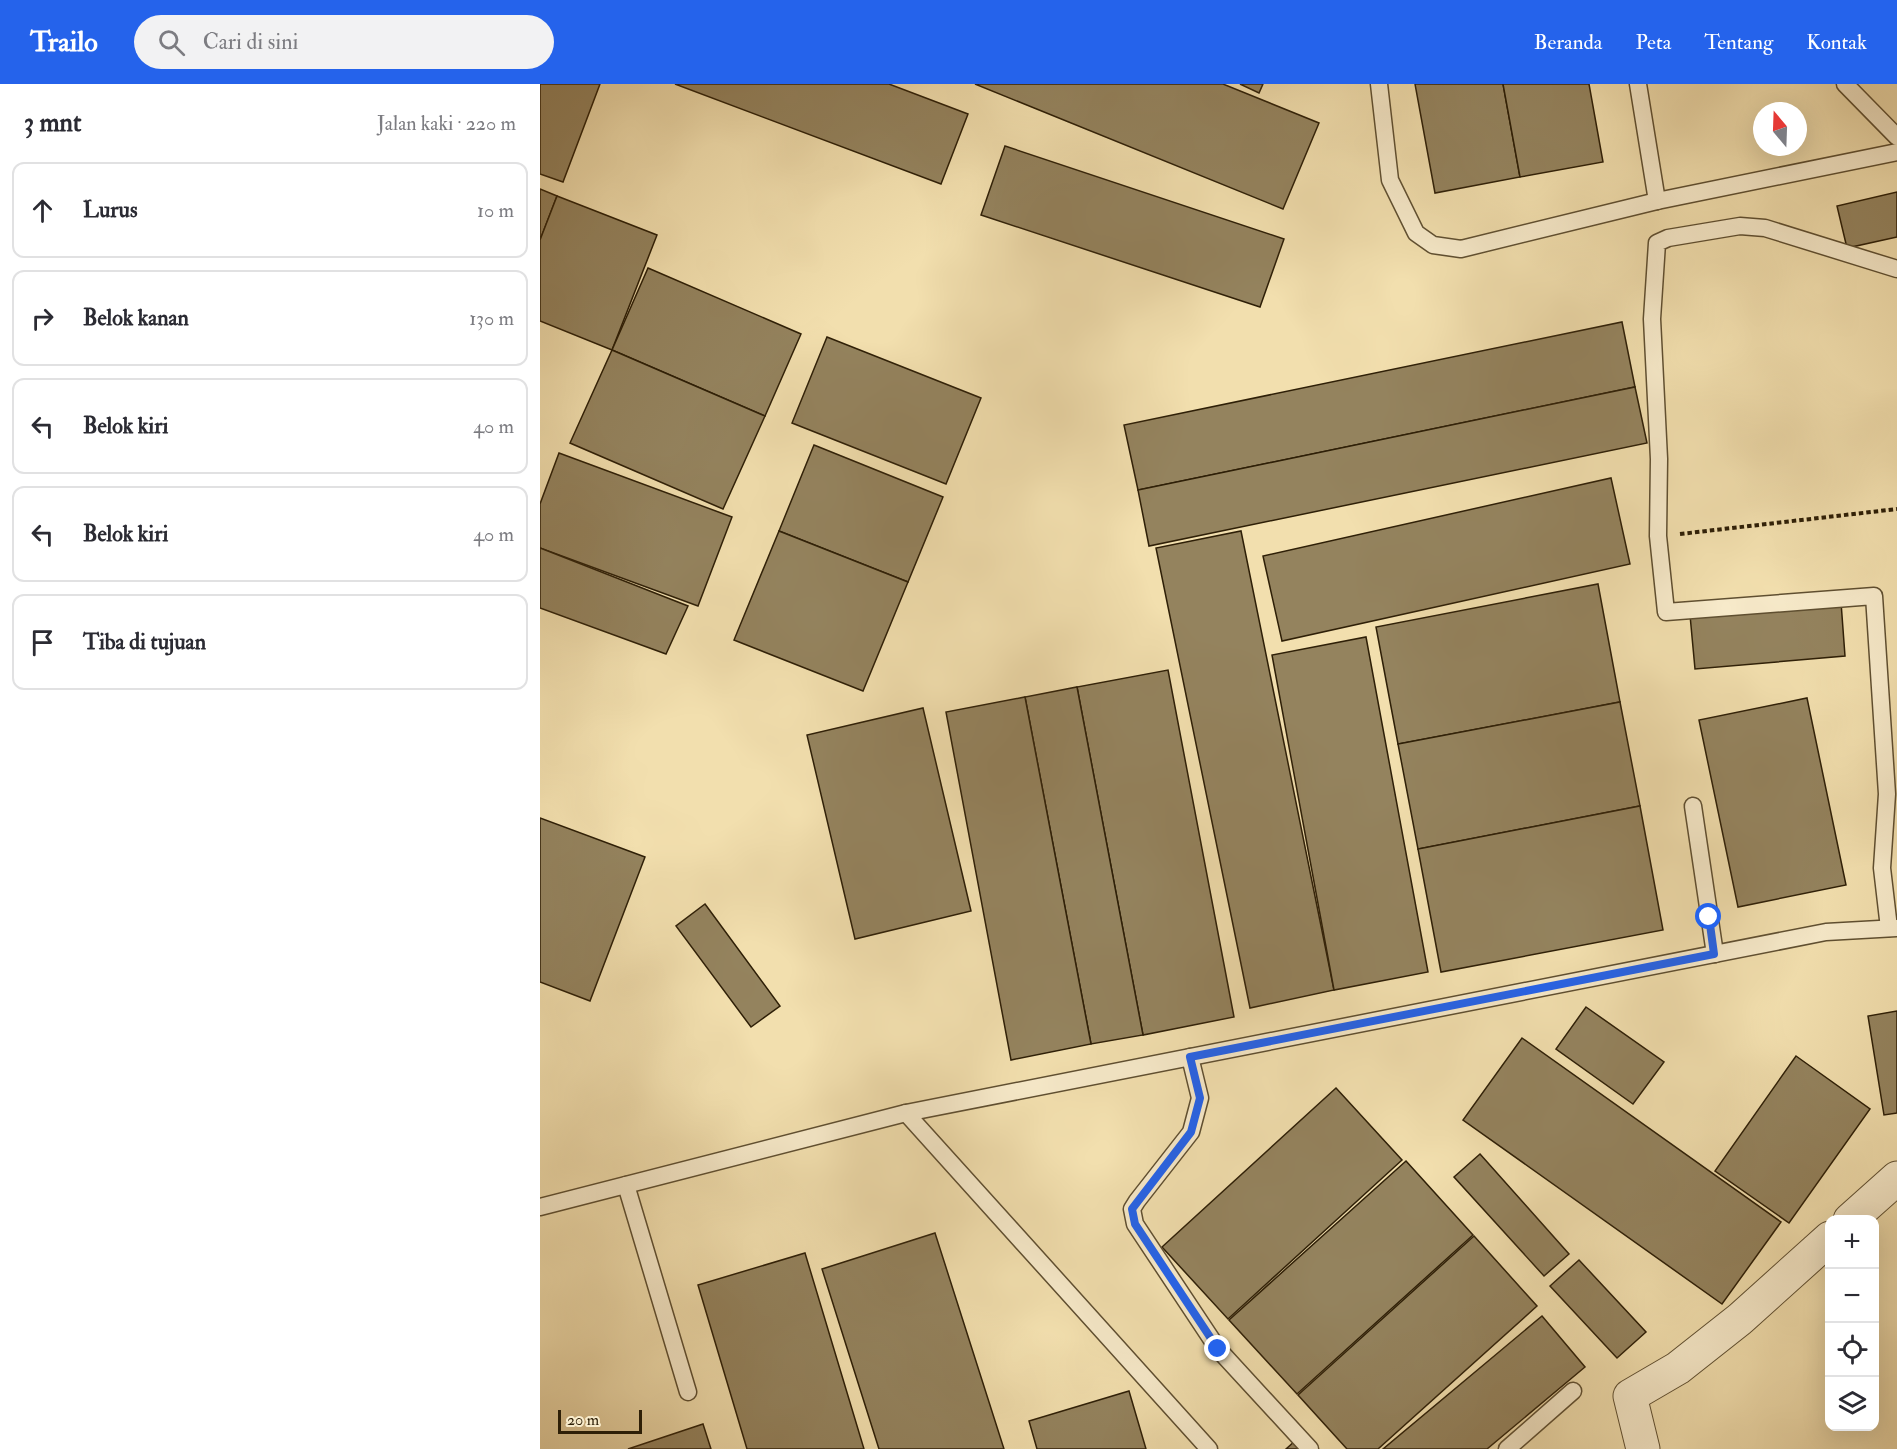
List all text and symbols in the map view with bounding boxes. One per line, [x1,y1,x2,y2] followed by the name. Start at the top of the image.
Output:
[134,15,554,69] search box
[30,25,98,60] text: Trailo
[155,26,188,59] icon: search
[203,28,298,56] text: Cari di sini
[1534,29,1602,56] text: Beranda
[1635,29,1671,56] text: Peta
[1704,29,1773,56] text: Tentang
[1806,29,1867,56] text: Kontak
[1753,102,1807,156] north arrow
[24,107,81,139] text: 3 mnt
[377,111,516,136] text: Jalan kaki · 220 m
[26,194,59,227] icon: ahead
[83,196,137,224] text: Lurus
[477,198,514,223] text: 10 m
[26,302,59,335] icon: right
[83,304,189,332] text: Belok kanan
[469,306,514,331] text: 130 m
[26,410,59,443] icon: left
[83,412,168,440] text: Belok kiri
[473,414,514,439] text: 40 m
[26,518,59,551] icon: left
[83,520,168,548] text: Belok kiri
[473,522,514,547] text: 40 m
[26,626,59,659] icon: arrive
[83,628,206,656] text: Tiba di tujuan
[1695,903,1721,929] route start
[1825,1215,1879,1431] map controls
[1825,1215,1879,1269] button: +
[1825,1269,1879,1323] button: −
[1825,1323,1879,1377] button: locate
[1204,1335,1230,1361] route end
[1825,1377,1879,1431] button: layers
[558,1407,642,1434] scale bar
[567,1410,599,1430] text: 20 m

